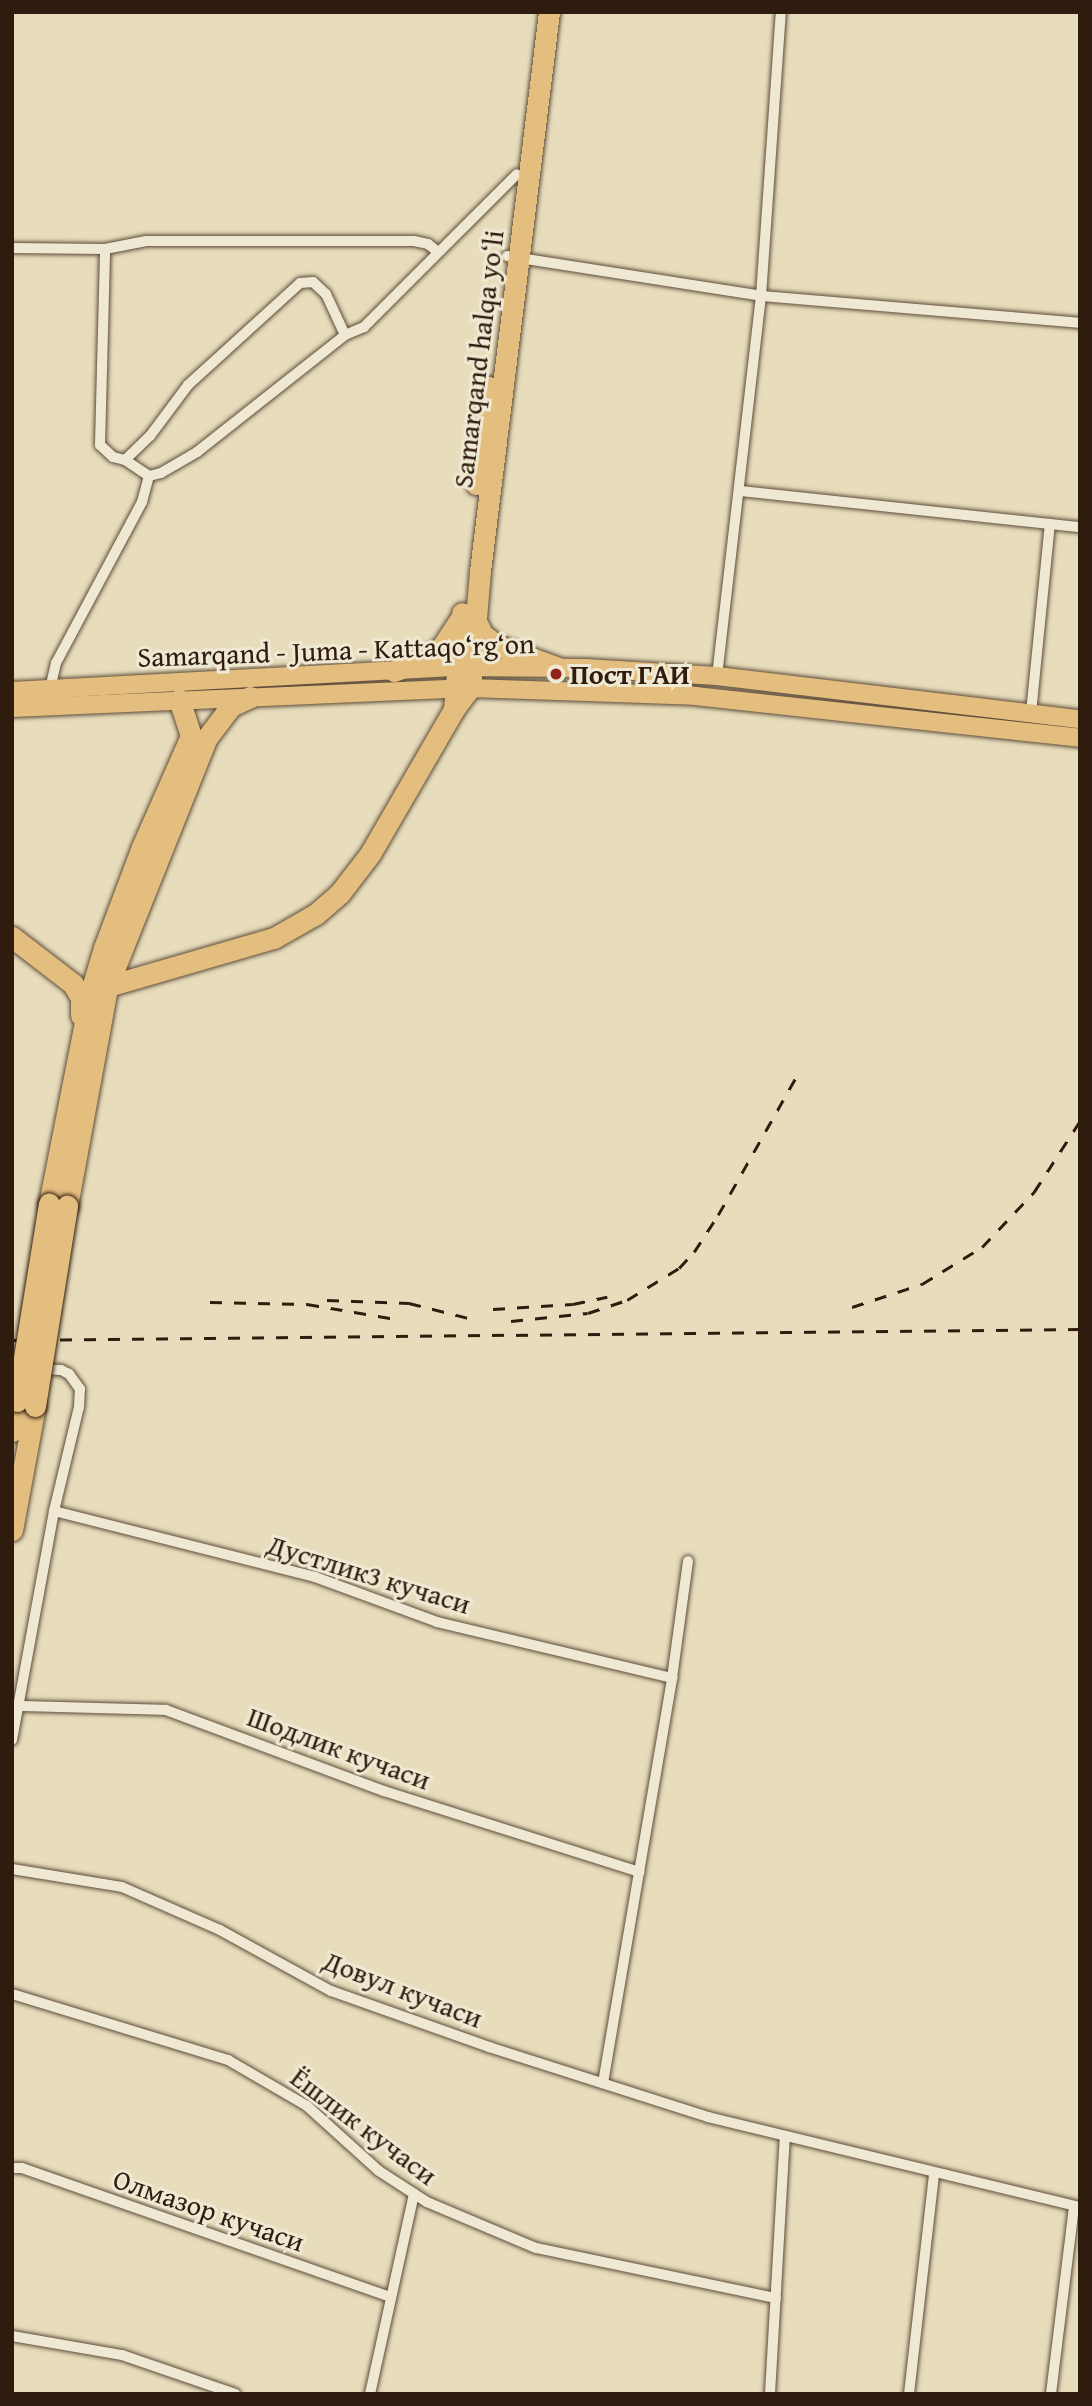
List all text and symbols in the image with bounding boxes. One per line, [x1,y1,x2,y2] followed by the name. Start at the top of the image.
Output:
[446,228,510,490] street label: Samarqand halqa yoʻli
[137,626,535,674] street label: Samarqand - Juma - Kattaqo‘rg‘on
[570,657,690,691] place label: Пост ГАИ
[548,666,564,682] marker: Пост ГАИ
[263,1527,475,1621] street label: Дустлик3 кучаси
[243,1699,435,1797] street label: Шодлик кучаси
[319,1943,487,2035] street label: Довул кучаси
[284,2060,444,2192] street label: Ёшлик кучаси
[109,2162,309,2258] street label: Олмазор кучаси

